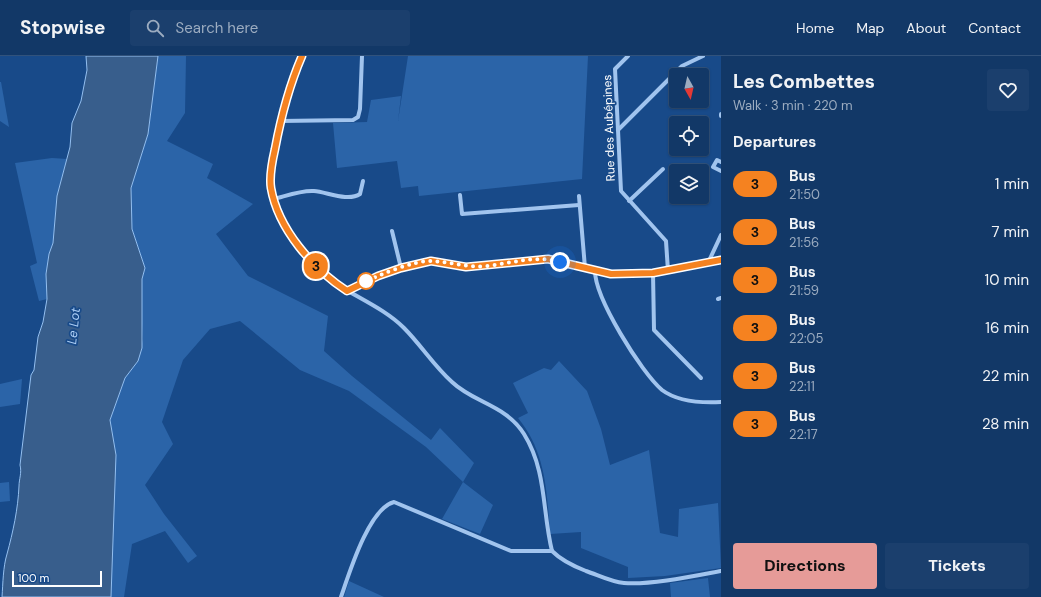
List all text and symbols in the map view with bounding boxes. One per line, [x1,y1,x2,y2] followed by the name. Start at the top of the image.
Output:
[130,10,410,46] search box
[20,15,106,40] text: Stopwise
[144,17,166,39] icon: search
[176,18,258,38] text: Search here
[796,19,834,37] text: Home
[856,19,884,37] text: Map
[906,19,946,37] text: About
[968,19,1021,37] text: Contact
[669,68,709,108] north arrow
[669,68,709,204] map controls
[733,69,875,94] text: Les Combettes
[987,69,1029,111] button: heart
[599,74,619,182] street label: Rue des Aubépines
[733,97,853,114] text: Walk · 3 min · 220 m
[669,116,709,156] button: locate
[733,132,816,152] text: Departures
[669,164,709,204] button: layers
[789,166,816,186] text: Bus
[995,174,1029,194] text: 1 min
[751,175,759,193] text: 3
[789,186,820,203] text: 21:50
[789,214,816,234] text: Bus
[991,222,1029,242] text: 7 min
[751,223,759,241] text: 3
[789,234,819,251] text: 21:56
[550,252,570,272] your location
[303,253,329,279] line badge: 3
[312,257,320,275] text: 3
[789,262,816,282] text: Bus
[984,270,1029,290] text: 10 min
[751,271,759,289] text: 3
[357,272,375,290] unlabelled marker
[789,282,819,299] text: 21:59
[63,306,84,345] water label: Le Lot
[789,310,816,330] text: Bus
[985,318,1029,338] text: 16 min
[751,319,759,337] text: 3
[789,330,823,347] text: 22:05
[789,358,816,378] text: Bus
[982,366,1029,386] text: 22 min
[751,367,759,385] text: 3
[789,378,815,395] text: 22:11
[789,406,816,426] text: Bus
[982,414,1029,434] text: 28 min
[751,415,759,433] text: 3
[789,426,818,443] text: 22:17
[733,543,877,589] button: Directions
[885,543,1029,589] button: Tickets
[12,569,102,588] scale bar
[18,571,49,585] text: 100 m

